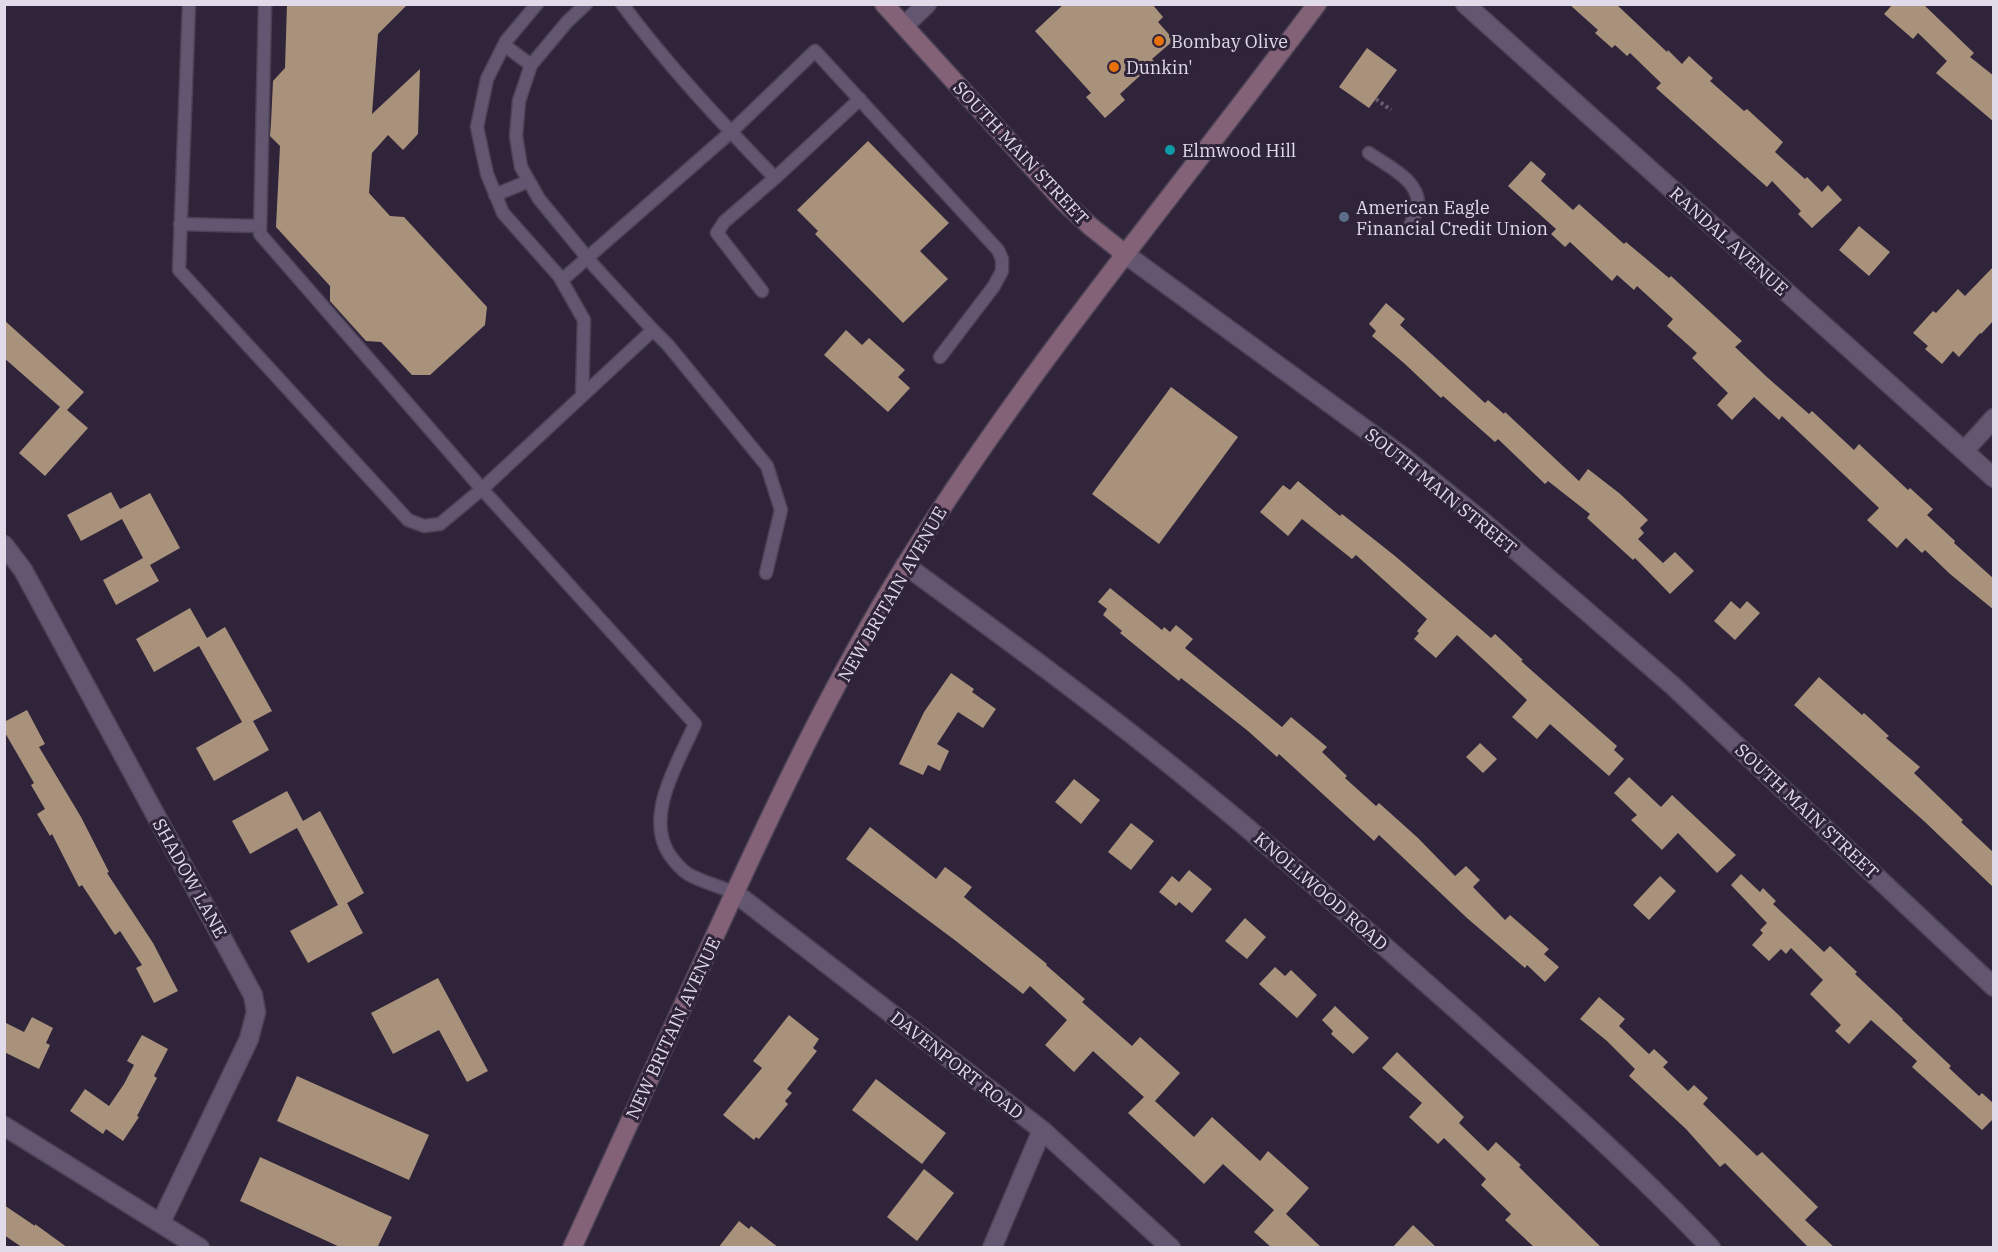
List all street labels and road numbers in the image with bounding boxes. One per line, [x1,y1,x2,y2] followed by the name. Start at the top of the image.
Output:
[948,76,1094,230] street label: SOUTH MAIN STREET
[1665,182,1793,300] street label: RANDAL AVENUE
[1361,423,1522,559] street label: SOUTH MAIN STREET
[832,502,952,686] street label: NEW BRITAIN AVENUE
[1730,738,1884,884] street label: SOUTH MAIN STREET
[148,814,232,942] street label: SHADOW LANE
[1249,827,1393,955] street label: KNOLLWOOD ROAD
[621,933,725,1123] street label: NEW BRITAIN AVENUE
[886,1006,1028,1124] street label: DAVENPORT ROAD

